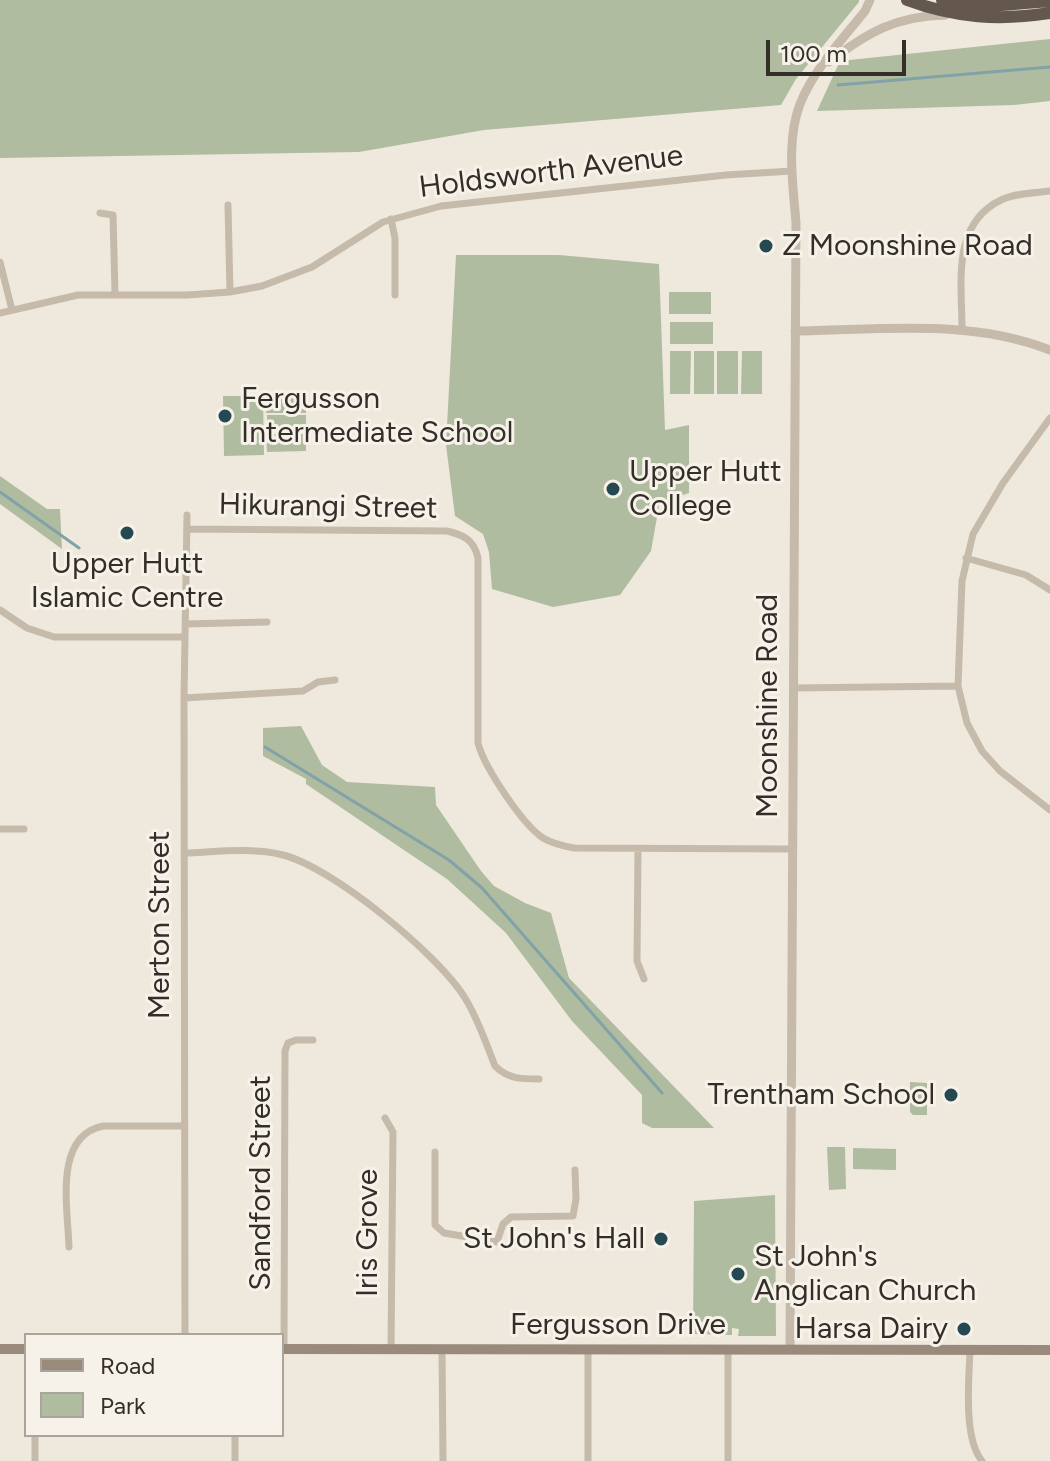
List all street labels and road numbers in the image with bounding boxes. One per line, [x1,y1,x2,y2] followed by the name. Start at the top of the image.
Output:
[417,138,685,206] street label: Holdsworth Avenue
[218,487,438,527] street label: Hikurangi Street
[750,594,786,818] street label: Moonshine Road
[142,831,178,1019] street label: Merton Street
[243,1075,279,1291] street label: Sandford Street
[350,1169,386,1297] street label: Iris Grove
[510,1307,726,1343] street label: Fergusson Drive

